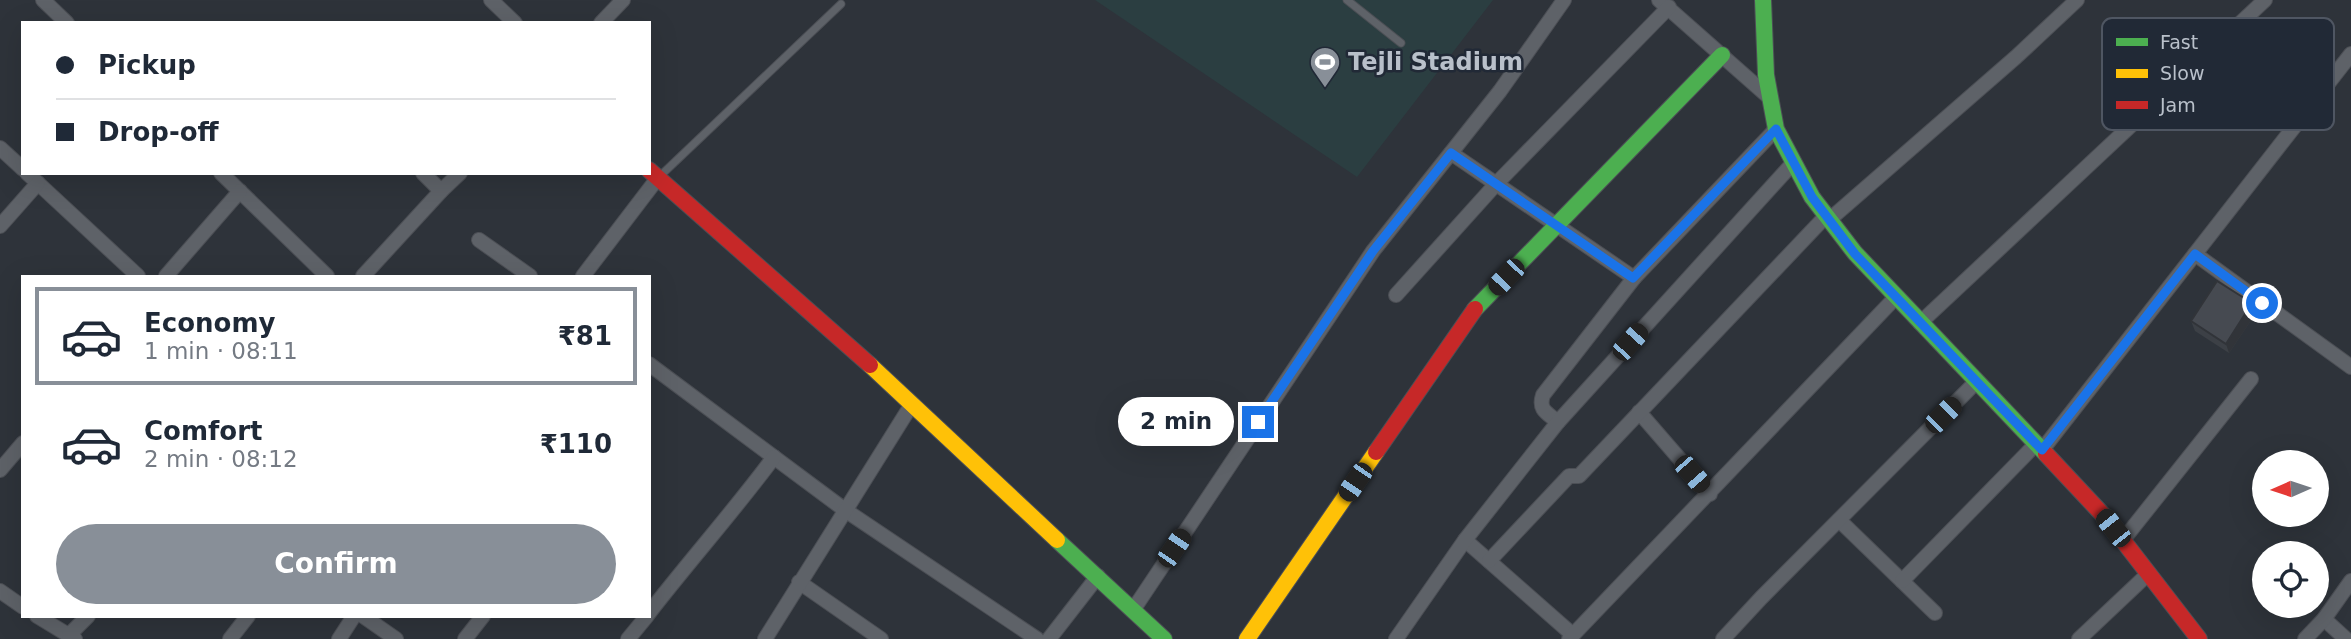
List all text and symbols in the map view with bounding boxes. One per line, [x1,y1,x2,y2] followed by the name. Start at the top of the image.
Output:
[2102,18,2334,130] legend
[2160,31,2198,53] text: Fast
[1308,45,1342,89] sports icon: Tejli Stadium
[1348,48,1523,76] place label: Tejli Stadium
[98,50,196,80] text: Pickup
[2160,62,2205,84] text: Slow
[2159,94,2196,116] text: Jam
[98,117,219,147] text: Drop-off
[1484,255,1529,299] car
[2246,287,2278,319] route start
[60,305,123,368] icon: car
[144,308,275,338] text: Economy
[1609,319,1652,365] car
[558,321,612,351] text: ₹81
[144,338,298,364] text: 1 min · 08:11
[1921,393,1966,437] car
[1118,398,1234,446] callout: 2 min
[1242,406,1274,438] route end
[1140,408,1212,434] text: 2 min
[60,413,123,476] icon: car
[144,416,262,446] text: Comfort
[540,429,612,459] text: ₹110
[144,446,298,472] text: 2 min · 08:12
[2252,450,2329,527] north arrow
[2252,450,2329,618] map controls
[1671,451,1714,497] car
[1335,459,1376,505] car
[2092,505,2135,551] car
[56,524,616,604] button: Confirm
[1154,525,1195,571] car
[2252,541,2329,618] button: locate

